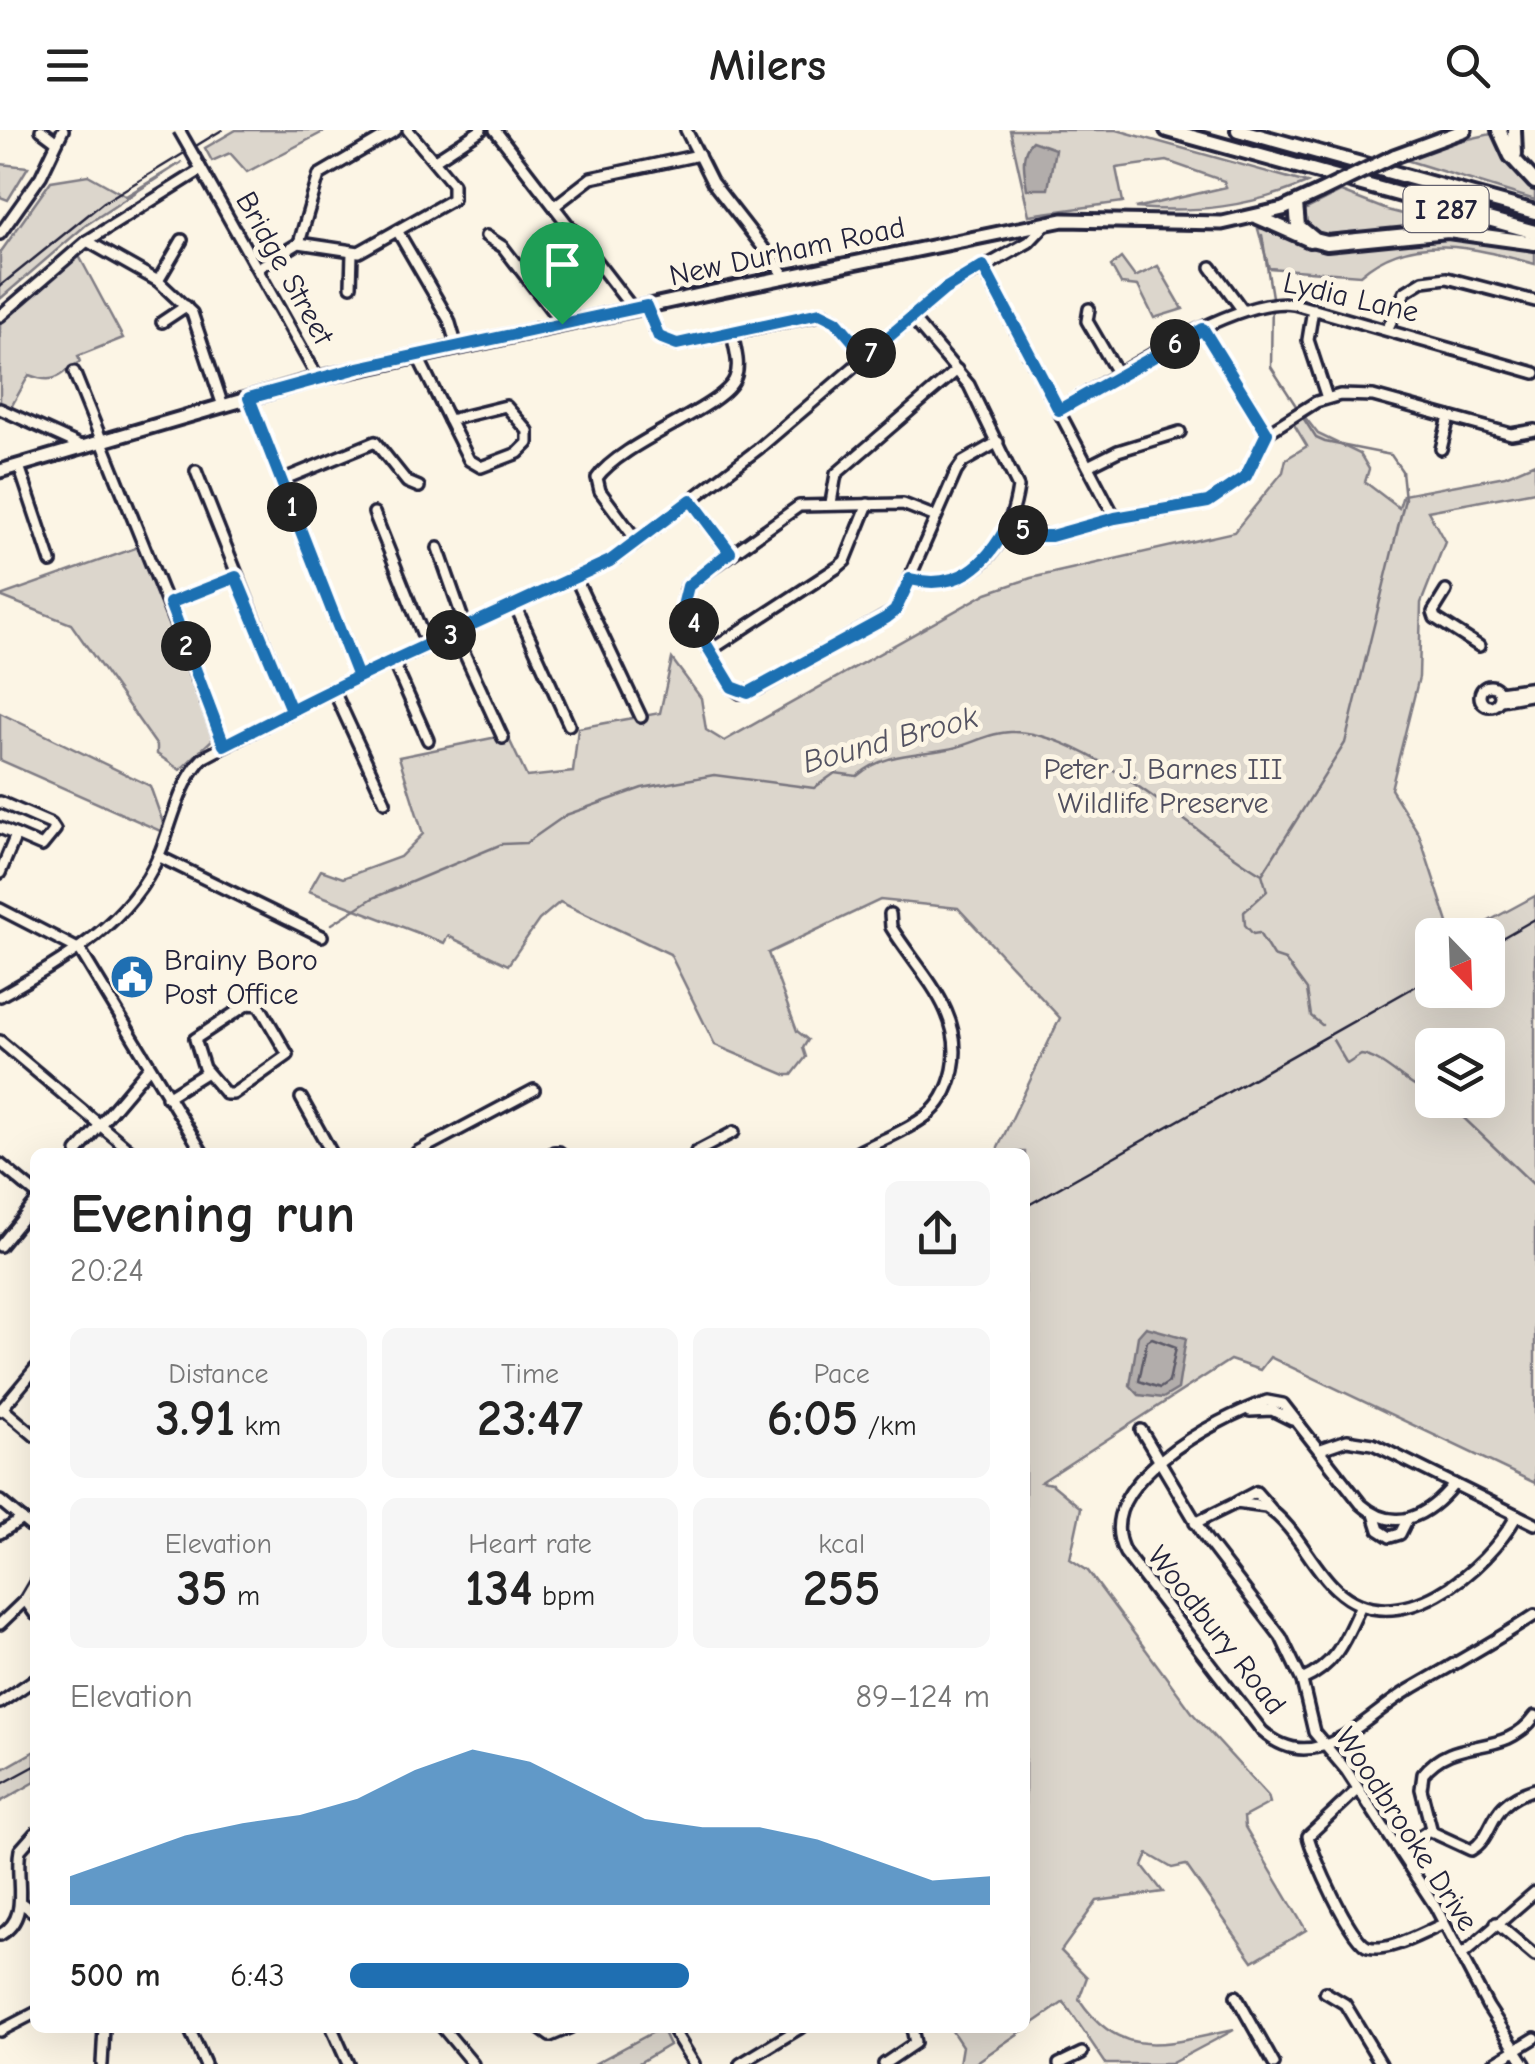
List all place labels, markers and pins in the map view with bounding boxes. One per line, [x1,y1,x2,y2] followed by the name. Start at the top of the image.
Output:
[520,222,605,325] pin
[1150,319,1200,369] pin: 6
[846,328,896,378] pin: 7
[267,482,317,532] pin: 1
[998,505,1048,555] pin: 5
[669,598,719,648] pin: 4
[426,610,476,660] pin: 3
[161,621,211,671] pin: 2
[164,943,318,1012] place label: Brainy Boro Post Office
[109,954,155,1000] public building icon: Brainy Boro Post Office

